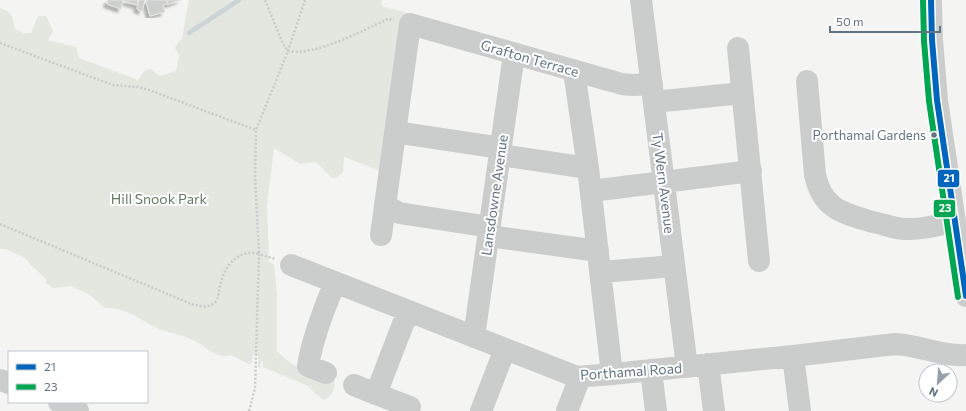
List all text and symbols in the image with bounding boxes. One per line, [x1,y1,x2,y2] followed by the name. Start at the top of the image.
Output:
[830,8,940,34] scale bar
[836,14,864,28] text: 50 m
[479,36,581,80] street label: Grafton Terrace
[813,127,926,143] place label: Porthamal Gardens
[929,130,939,140] marker: Porthamal Gardens
[649,132,679,234] street label: Ty Wern Avenue
[477,133,511,257] street label: Lansdowne Avenue
[937,169,960,188] line badge: 21
[943,171,955,184] text: 21
[111,190,208,207] park label: Hill Snook Park
[933,199,956,218] line badge: 23
[939,201,951,214] text: 23
[8,351,148,403] legend
[44,359,56,373] text: 21
[580,359,682,383] street label: Porthamal Road
[918,363,958,403] north arrow
[44,379,58,393] text: 23
[927,385,940,400] text: N

